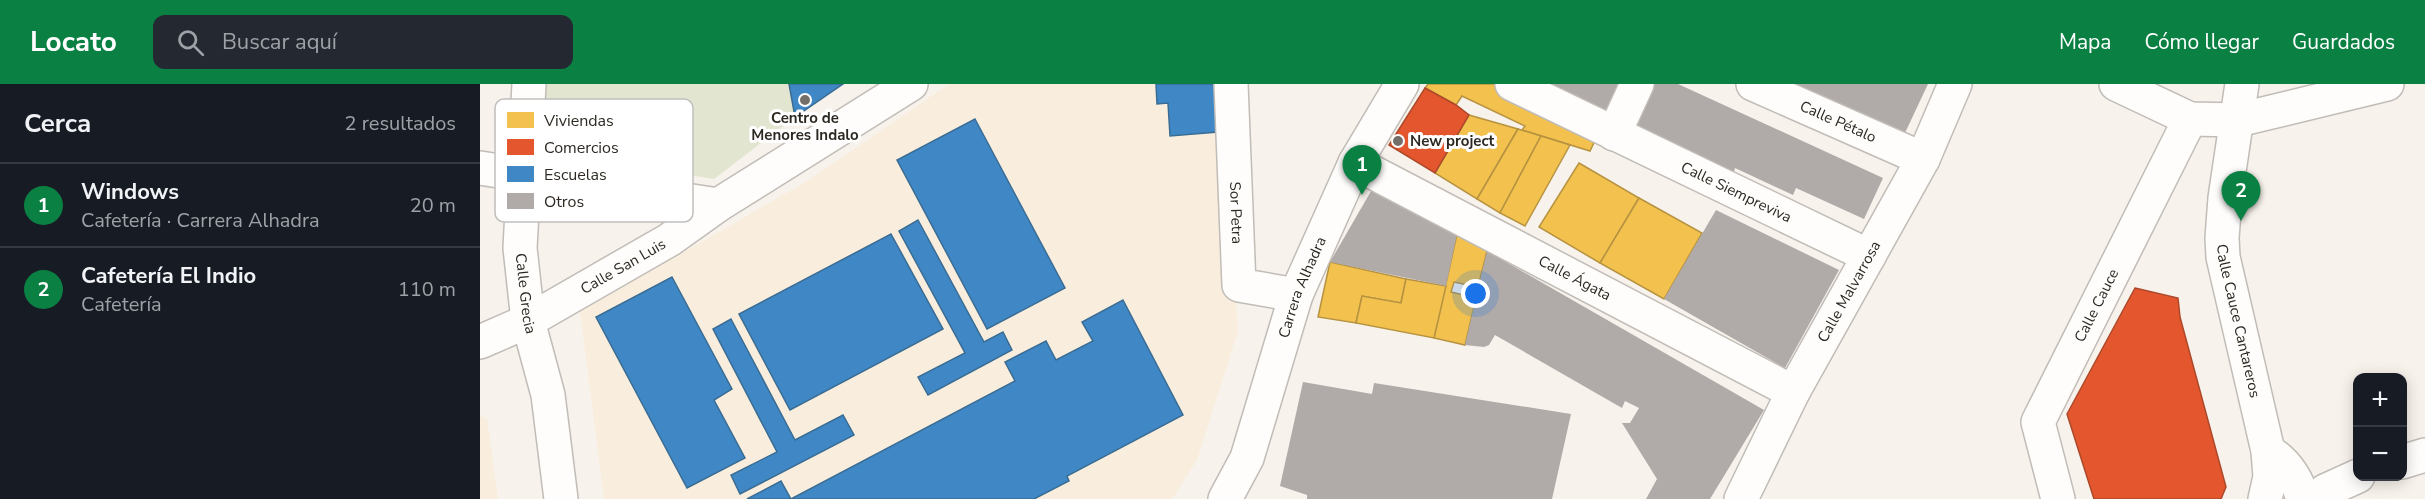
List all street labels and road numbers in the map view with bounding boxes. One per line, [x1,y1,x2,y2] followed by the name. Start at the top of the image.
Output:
[1797,96,1879,147] street label: Calle Pétalo
[1678,157,1795,227] street label: Calle Siempreviva
[1225,181,1247,245] street label: Sor Petra
[1274,233,1331,340] street label: Carrera Alhadra
[577,234,669,299] street label: Calle San Luis
[1813,237,1885,346] street label: Calle Malvarrosa
[2212,244,2265,400] street label: Calle Cauce Cantareros
[1535,251,1615,305] street label: Calle Ágata
[511,252,541,336] street label: Calle Grecia
[2070,265,2123,345] street label: Calle Cauce

